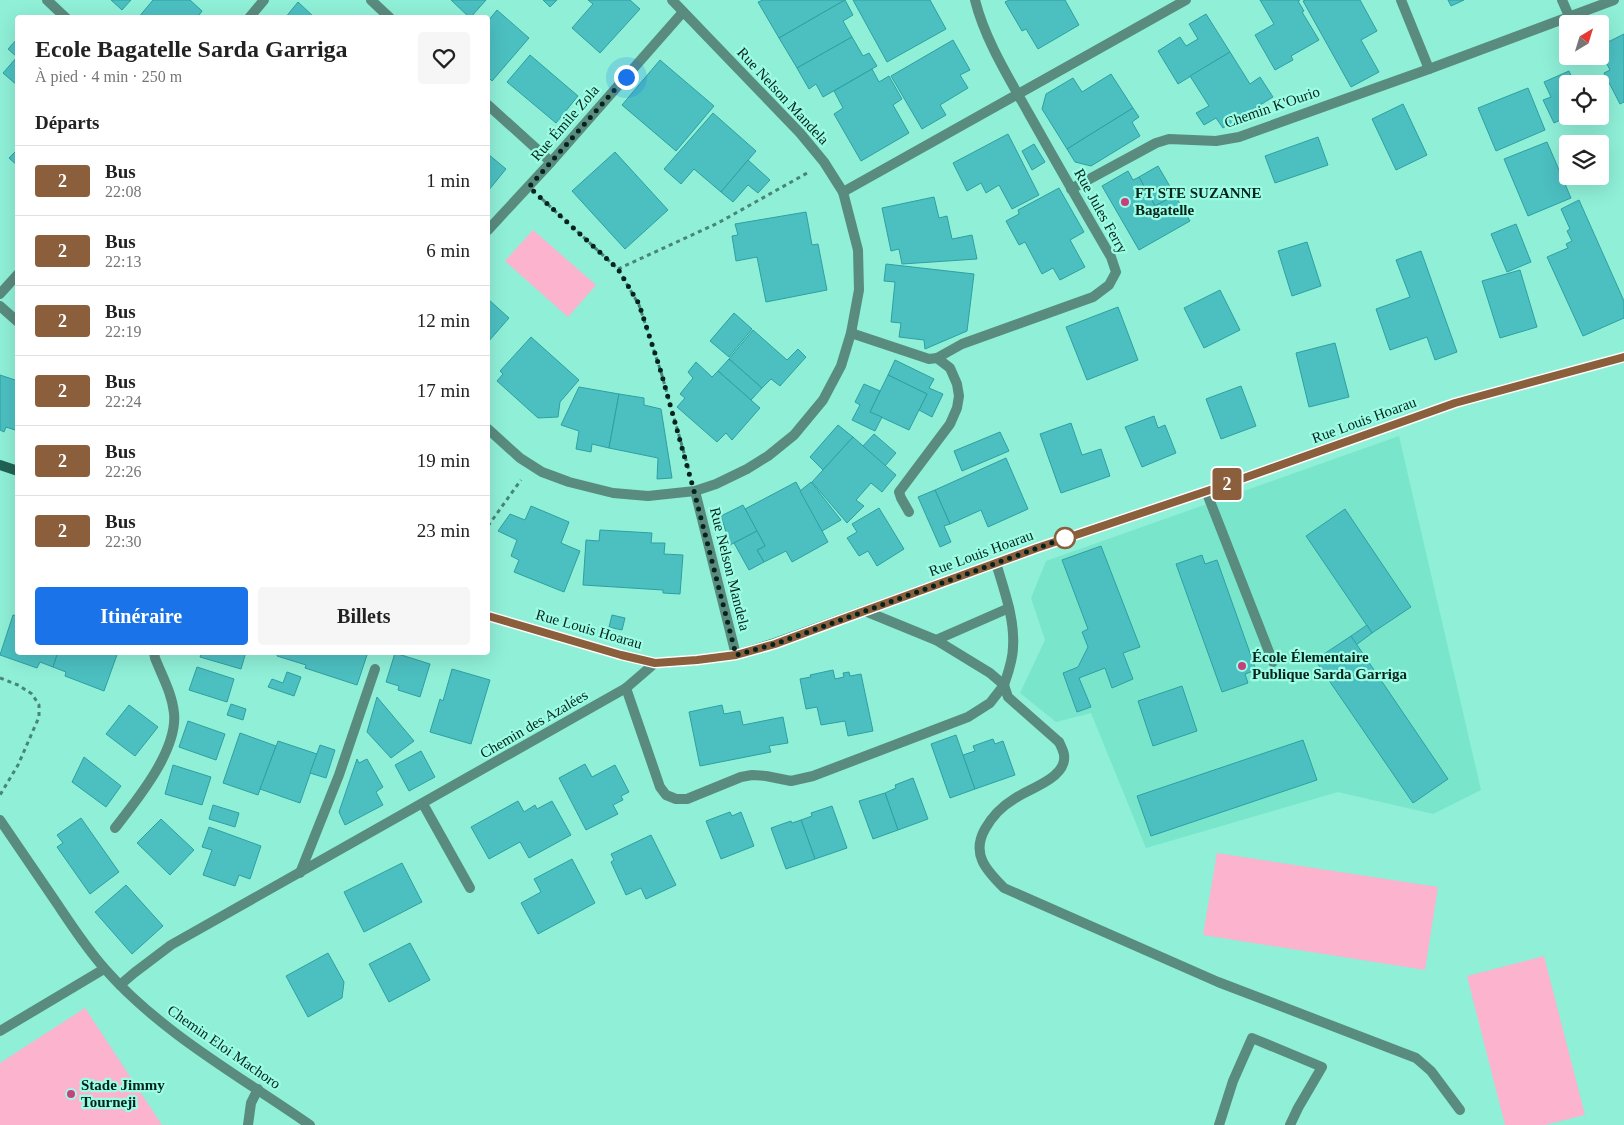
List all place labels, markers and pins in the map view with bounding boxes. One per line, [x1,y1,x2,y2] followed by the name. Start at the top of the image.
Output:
[1135,185,1261,218] place label: FT STE SUZANNE Bagatelle
[1119,196,1131,208] marker: FT STE SUZANNE Bagatelle
[1054,527,1076,549] unlabelled marker
[1252,649,1408,682] place label: École Élementaire Publique Sarda Garriga
[1236,660,1248,672] marker: École Élementaire Publique Sarda Garriga
[81,1077,165,1110] place label: Stade Jimmy Tourneji
[65,1088,77,1100] marker: Stade Jimmy Tourneji

